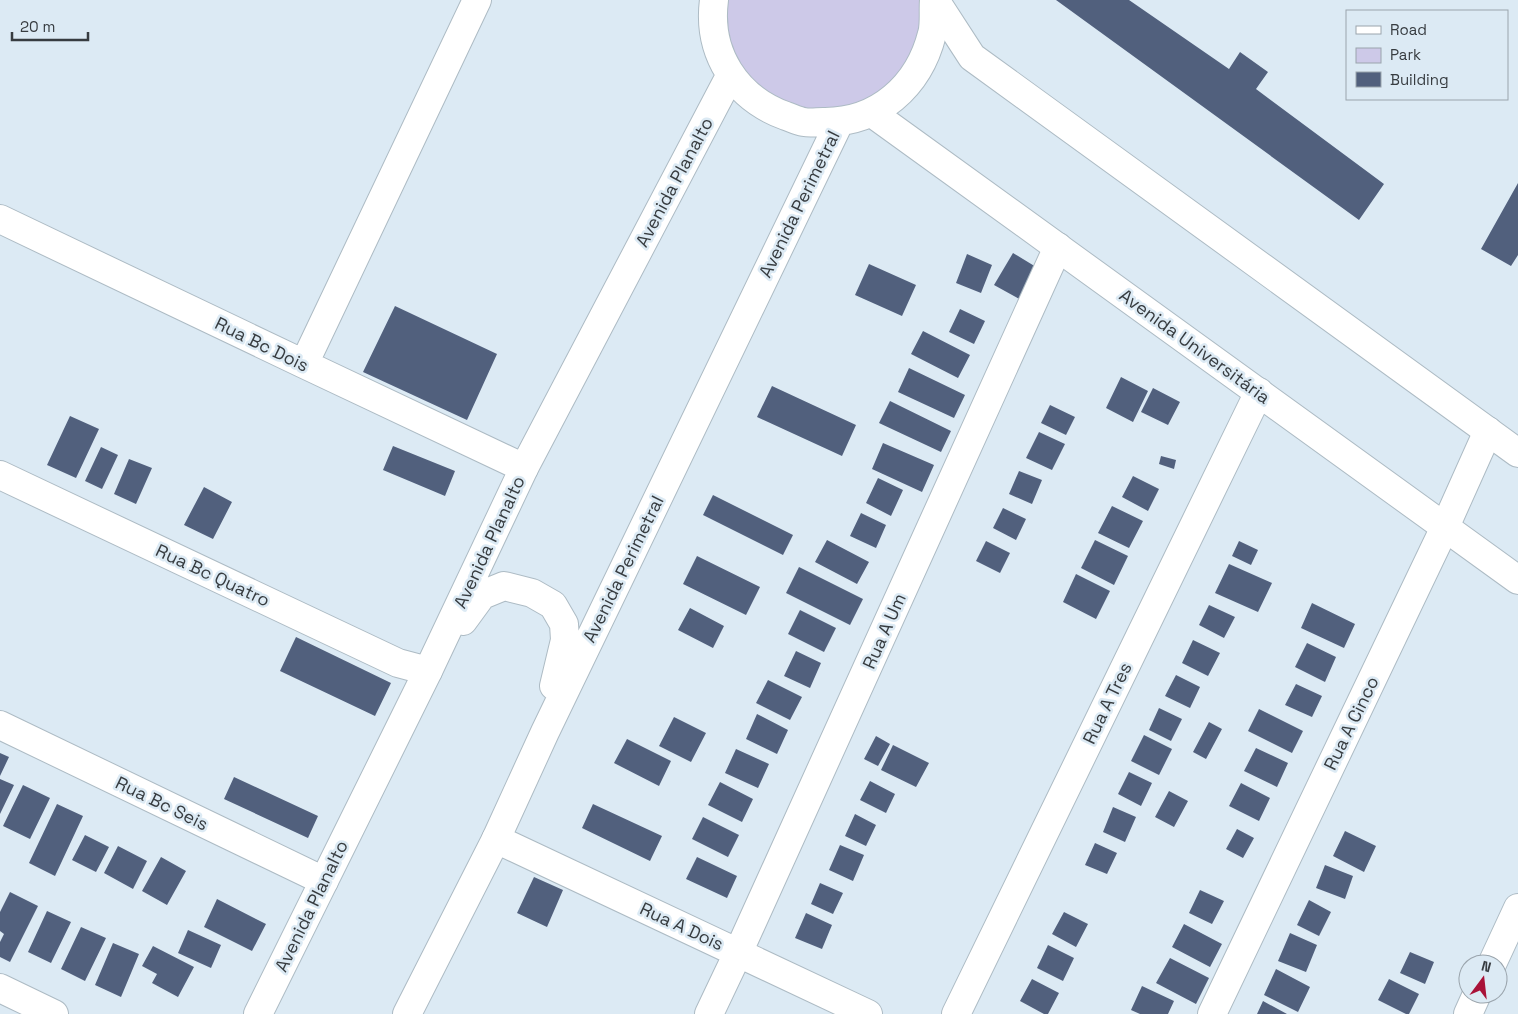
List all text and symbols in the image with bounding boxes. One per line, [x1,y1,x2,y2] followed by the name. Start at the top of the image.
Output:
[12,10,89,42] scale bar
[1346,10,1508,100] legend
[20,17,55,36] text: 20 m
[1390,20,1427,39] text: Road
[1390,45,1421,64] text: Park
[1390,70,1449,89] text: Building
[630,113,718,251] street label: Avenida Planalto
[753,127,845,281] street label: Avenida Perimetral
[1115,283,1275,409] street label: Avenida Universitária
[211,311,313,377] street label: Rua Bc Dois
[448,472,530,612] street label: Avenida Planalto
[577,492,669,646] street label: Avenida Perimetral
[152,539,274,611] street label: Rua Bc Quatro
[857,590,911,672] street label: Rua A Um
[1077,658,1137,748] street label: Rua A Tres
[1318,672,1384,774] street label: Rua A Cinco
[112,771,212,835] street label: Rua Bc Seis
[269,836,353,976] street label: Avenida Planalto
[636,897,728,955] street label: Rua A Dois
[1458,954,1508,1004] north arrow
[1479,957,1493,976] text: N

